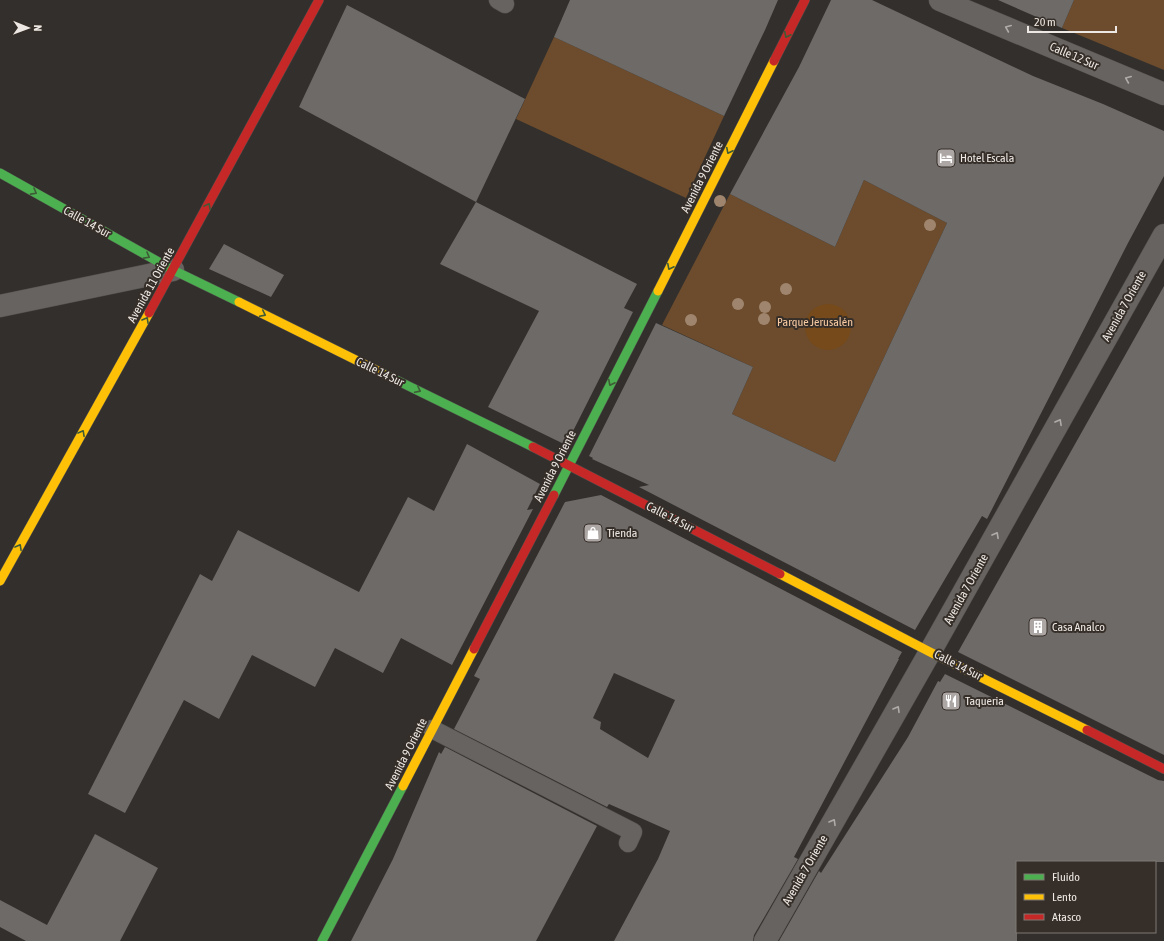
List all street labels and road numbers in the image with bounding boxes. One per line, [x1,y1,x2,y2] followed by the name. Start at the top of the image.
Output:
[1048,39,1101,73] street label: Calle 12 Sur
[678,139,726,215] street label: Avenida 9 Oriente
[61,203,113,241] street label: Calle 14 Sur
[125,245,177,325] street label: Avenida 11 Oriente
[1099,268,1149,344] street label: Avenida 7 Oriente
[354,354,407,390] street label: Calle 14 Sur
[531,428,579,504] street label: Avenida 9 Oriente
[644,499,697,535] street label: Calle 14 Sur
[941,551,991,627] street label: Avenida 7 Oriente
[932,647,985,683] street label: Calle 14 Sur
[382,716,430,792] street label: Avenida 9 Oriente
[779,833,831,907] street label: Avenida 7 Oriente

